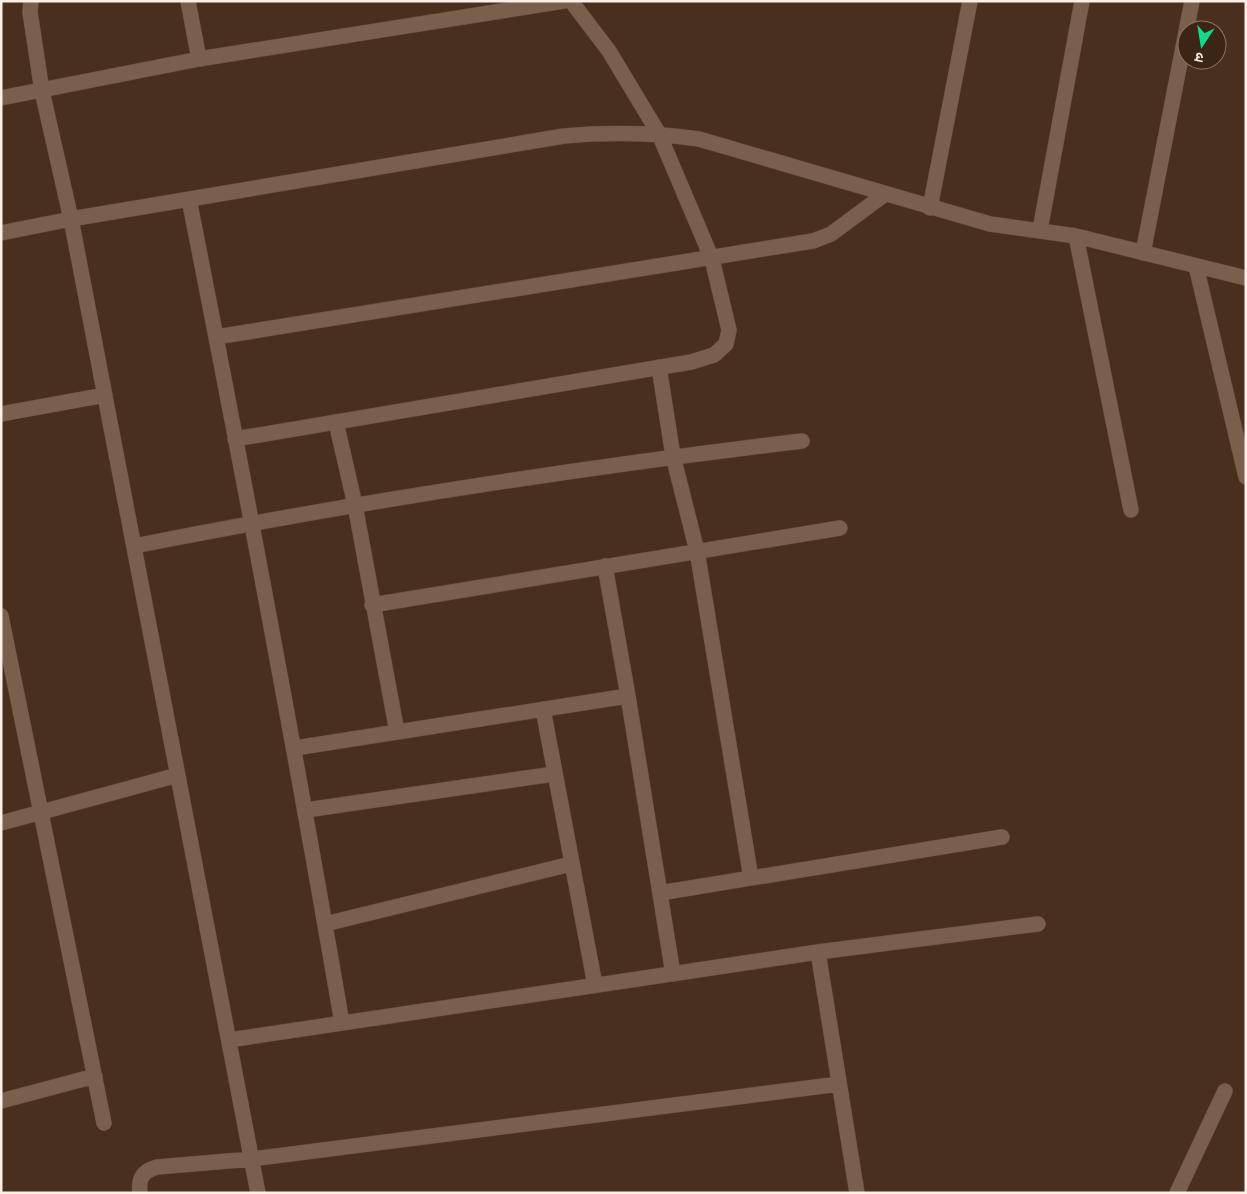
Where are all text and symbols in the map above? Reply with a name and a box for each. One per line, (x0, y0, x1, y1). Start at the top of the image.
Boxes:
north arrow (1177, 20, 1227, 70)
text: उ (1193, 49, 1205, 67)

